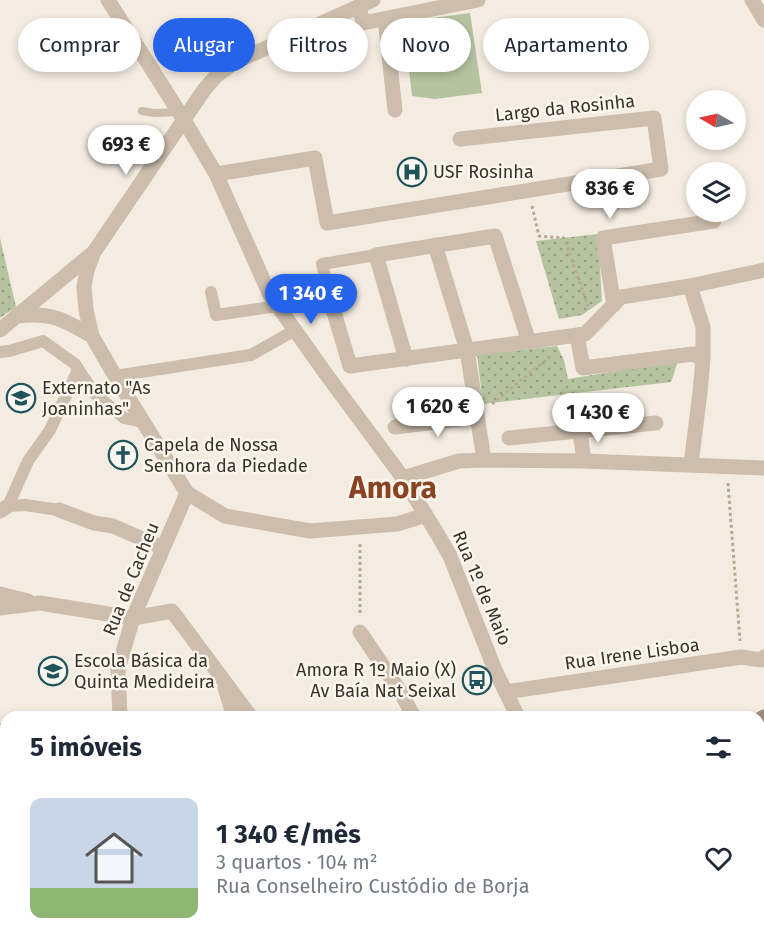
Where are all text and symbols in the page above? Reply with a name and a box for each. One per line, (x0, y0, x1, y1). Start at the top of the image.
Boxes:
chip: Comprar (18, 18, 141, 72)
chip: Alugar (153, 18, 255, 72)
chip: Filtros (267, 18, 368, 72)
chip: Novo (380, 18, 471, 72)
chip: Apartamento (483, 18, 649, 72)
street label: Largo da Rosinha (494, 90, 636, 126)
north arrow (686, 90, 746, 150)
map controls (686, 90, 746, 222)
pin: 693 € (84, 125, 168, 176)
text: 693 € (102, 132, 150, 156)
hospital icon: USF Rosinha (396, 156, 428, 188)
place label: USF Rosinha (433, 161, 534, 183)
button: layers (686, 162, 746, 222)
pin: 836 € (568, 169, 652, 220)
text: 836 € (585, 176, 635, 200)
pin: 1 340 € (256, 274, 366, 325)
text: 1 340 € (279, 281, 343, 305)
place label: Externato "As Joaninhas" (42, 377, 151, 420)
school or university icon: Externato "As Joaninhas" (5, 382, 37, 414)
pin: 1 620 € (383, 387, 493, 438)
pin: 1 430 € (543, 393, 653, 444)
text: 1 620 € (406, 394, 470, 418)
text: 1 430 € (566, 400, 630, 424)
place label: Capela de Nossa Senhora da Piedade (144, 434, 308, 477)
church icon: Capela de Nossa Senhora da Piedade (107, 439, 139, 471)
district label: Amora (348, 470, 437, 506)
street label: Rua de Cacheu (98, 519, 164, 639)
street label: Rua 1º de Maio (448, 527, 516, 649)
street label: Rua Irene Lisboa (563, 634, 701, 674)
place label: Escola Básica da Quinta Medideira (74, 650, 215, 693)
school or university icon: Escola Básica da Quinta Medideira (37, 655, 69, 687)
place label: Amora R 1º Maio (X) Av Baía Nat Seixal (296, 659, 456, 702)
bus stop icon: Amora R 1º Maio (X) Av Baía Nat Seixal (461, 664, 493, 696)
icon: filters (702, 731, 735, 764)
text: 5 imóveis (30, 732, 142, 763)
text: 1 340 €/mês (216, 819, 361, 850)
icon: home (78, 822, 150, 894)
icon: heart (702, 842, 735, 875)
text: 3 quartos · 104 m² (216, 850, 378, 874)
text: Rua Conselheiro Custódio de Borja (216, 874, 530, 898)

